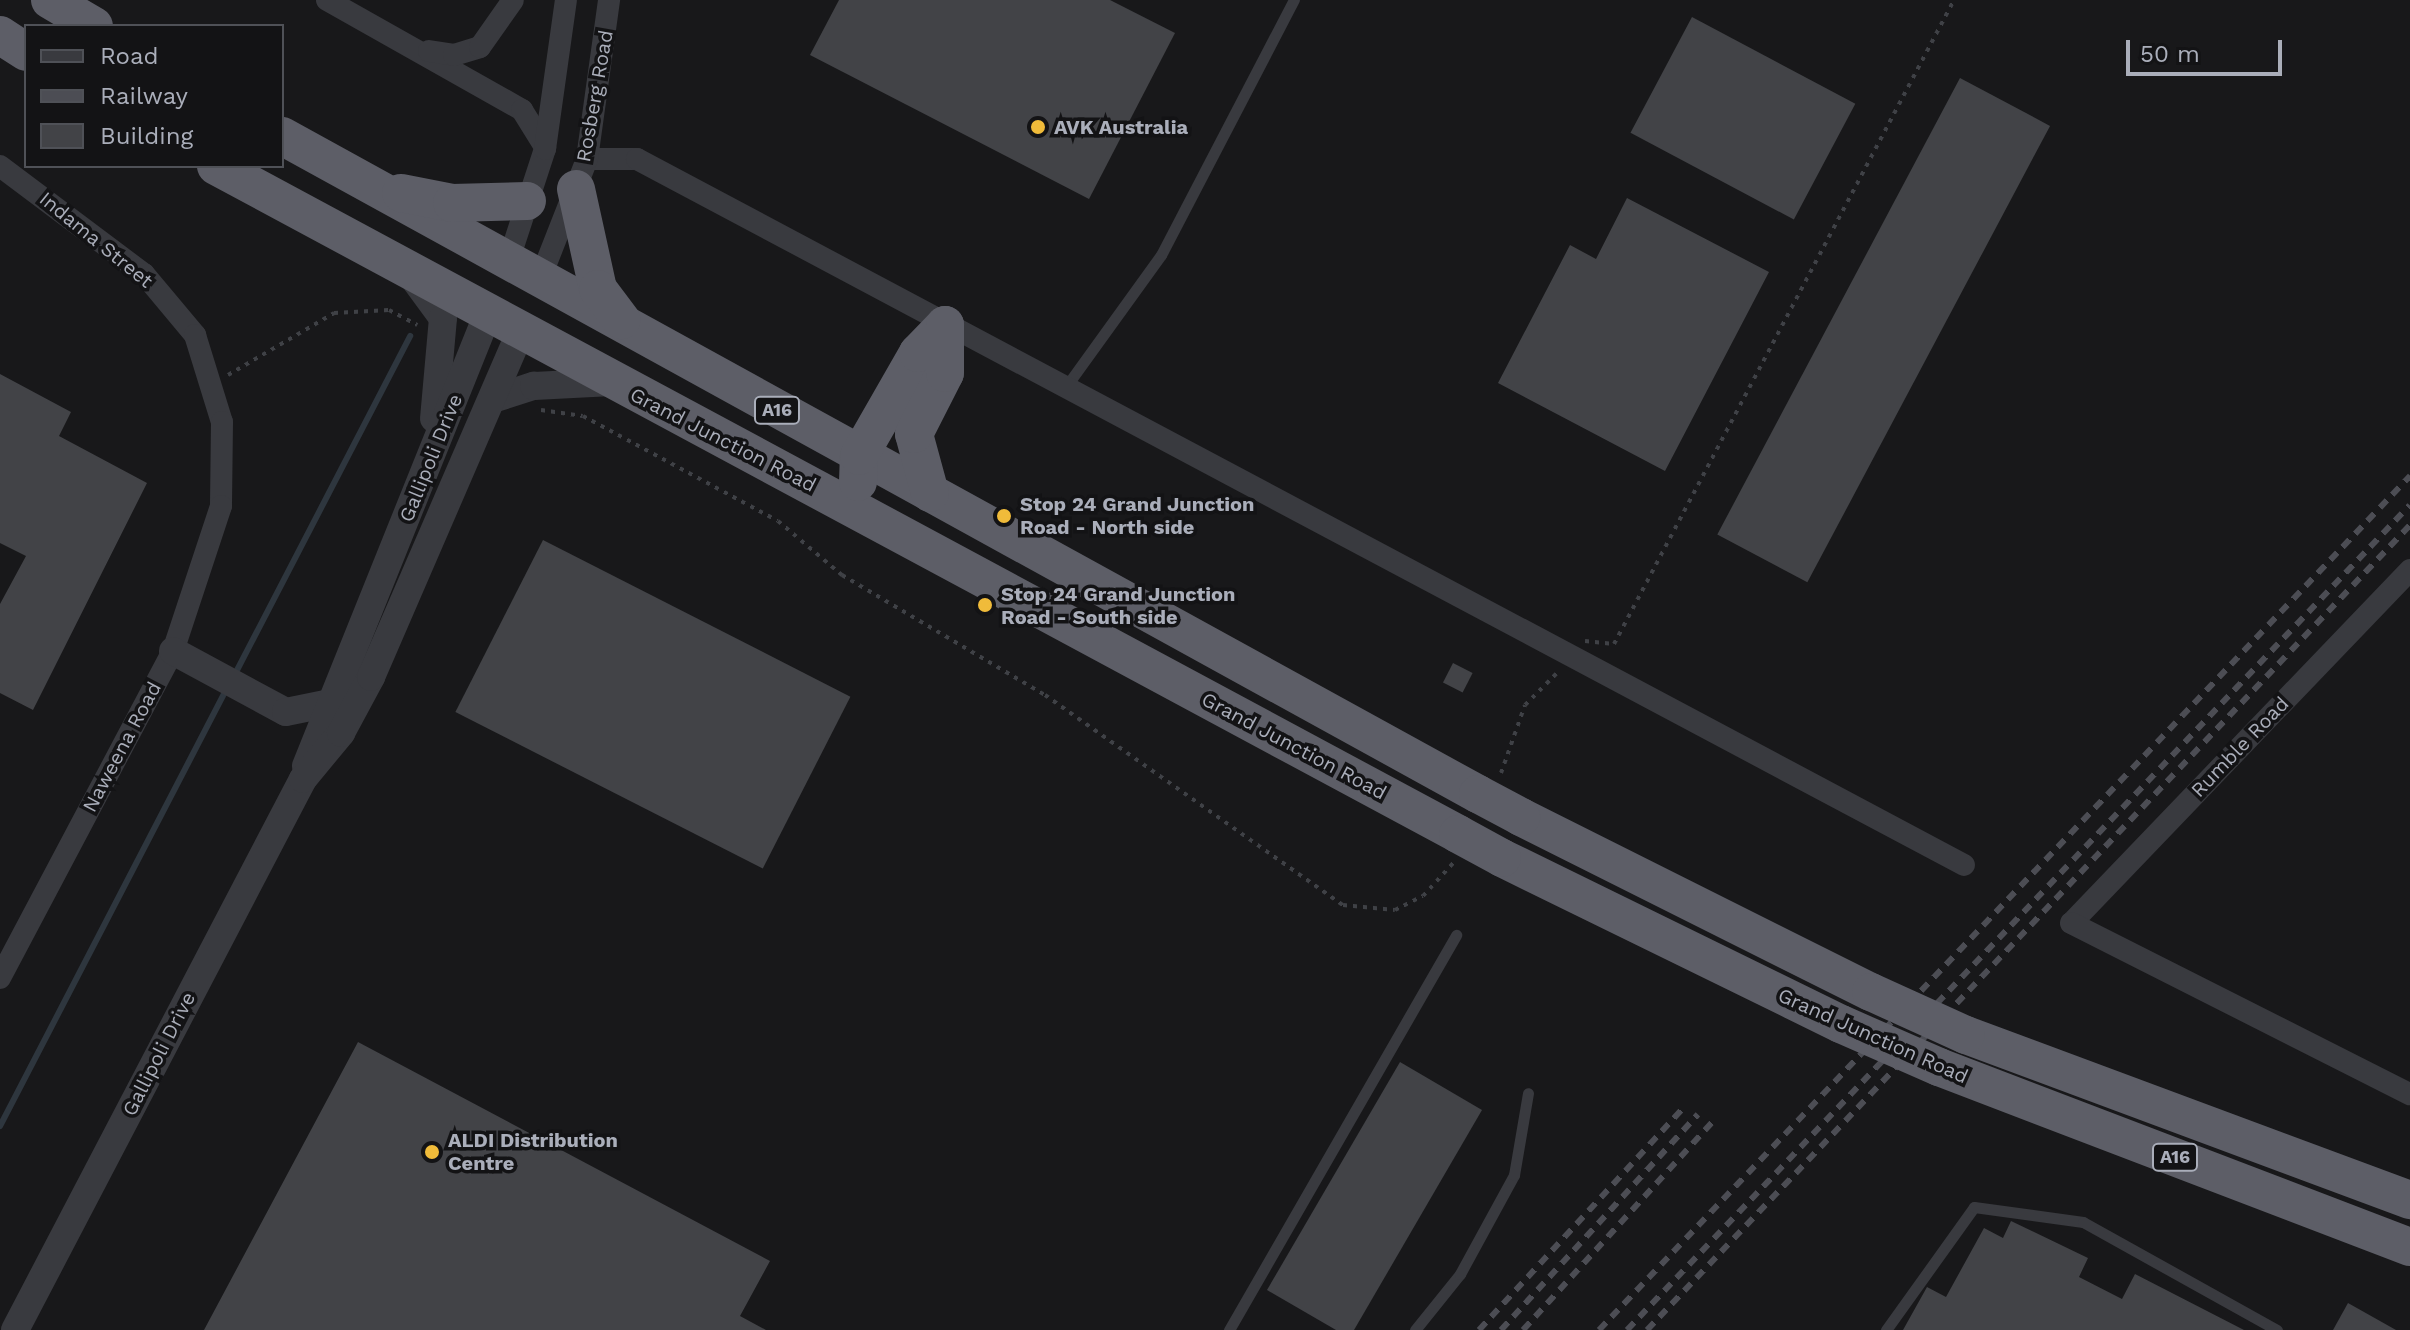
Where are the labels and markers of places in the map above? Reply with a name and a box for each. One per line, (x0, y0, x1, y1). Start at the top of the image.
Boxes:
place label: AVK Australia (1054, 115, 1189, 139)
marker: AVK Australia (1029, 118, 1047, 136)
place label: Stop 24 Grand Junction Road - North side (1020, 492, 1255, 539)
marker: Stop 24 Grand Junction Road - North side (995, 507, 1013, 525)
place label: Stop 24 Grand Junction Road - South side (1001, 582, 1236, 629)
marker: Stop 24 Grand Junction Road - South side (976, 596, 994, 614)
place label: ALDI Distribution Centre (448, 1128, 618, 1175)
marker: ALDI Distribution Centre (423, 1143, 441, 1161)

